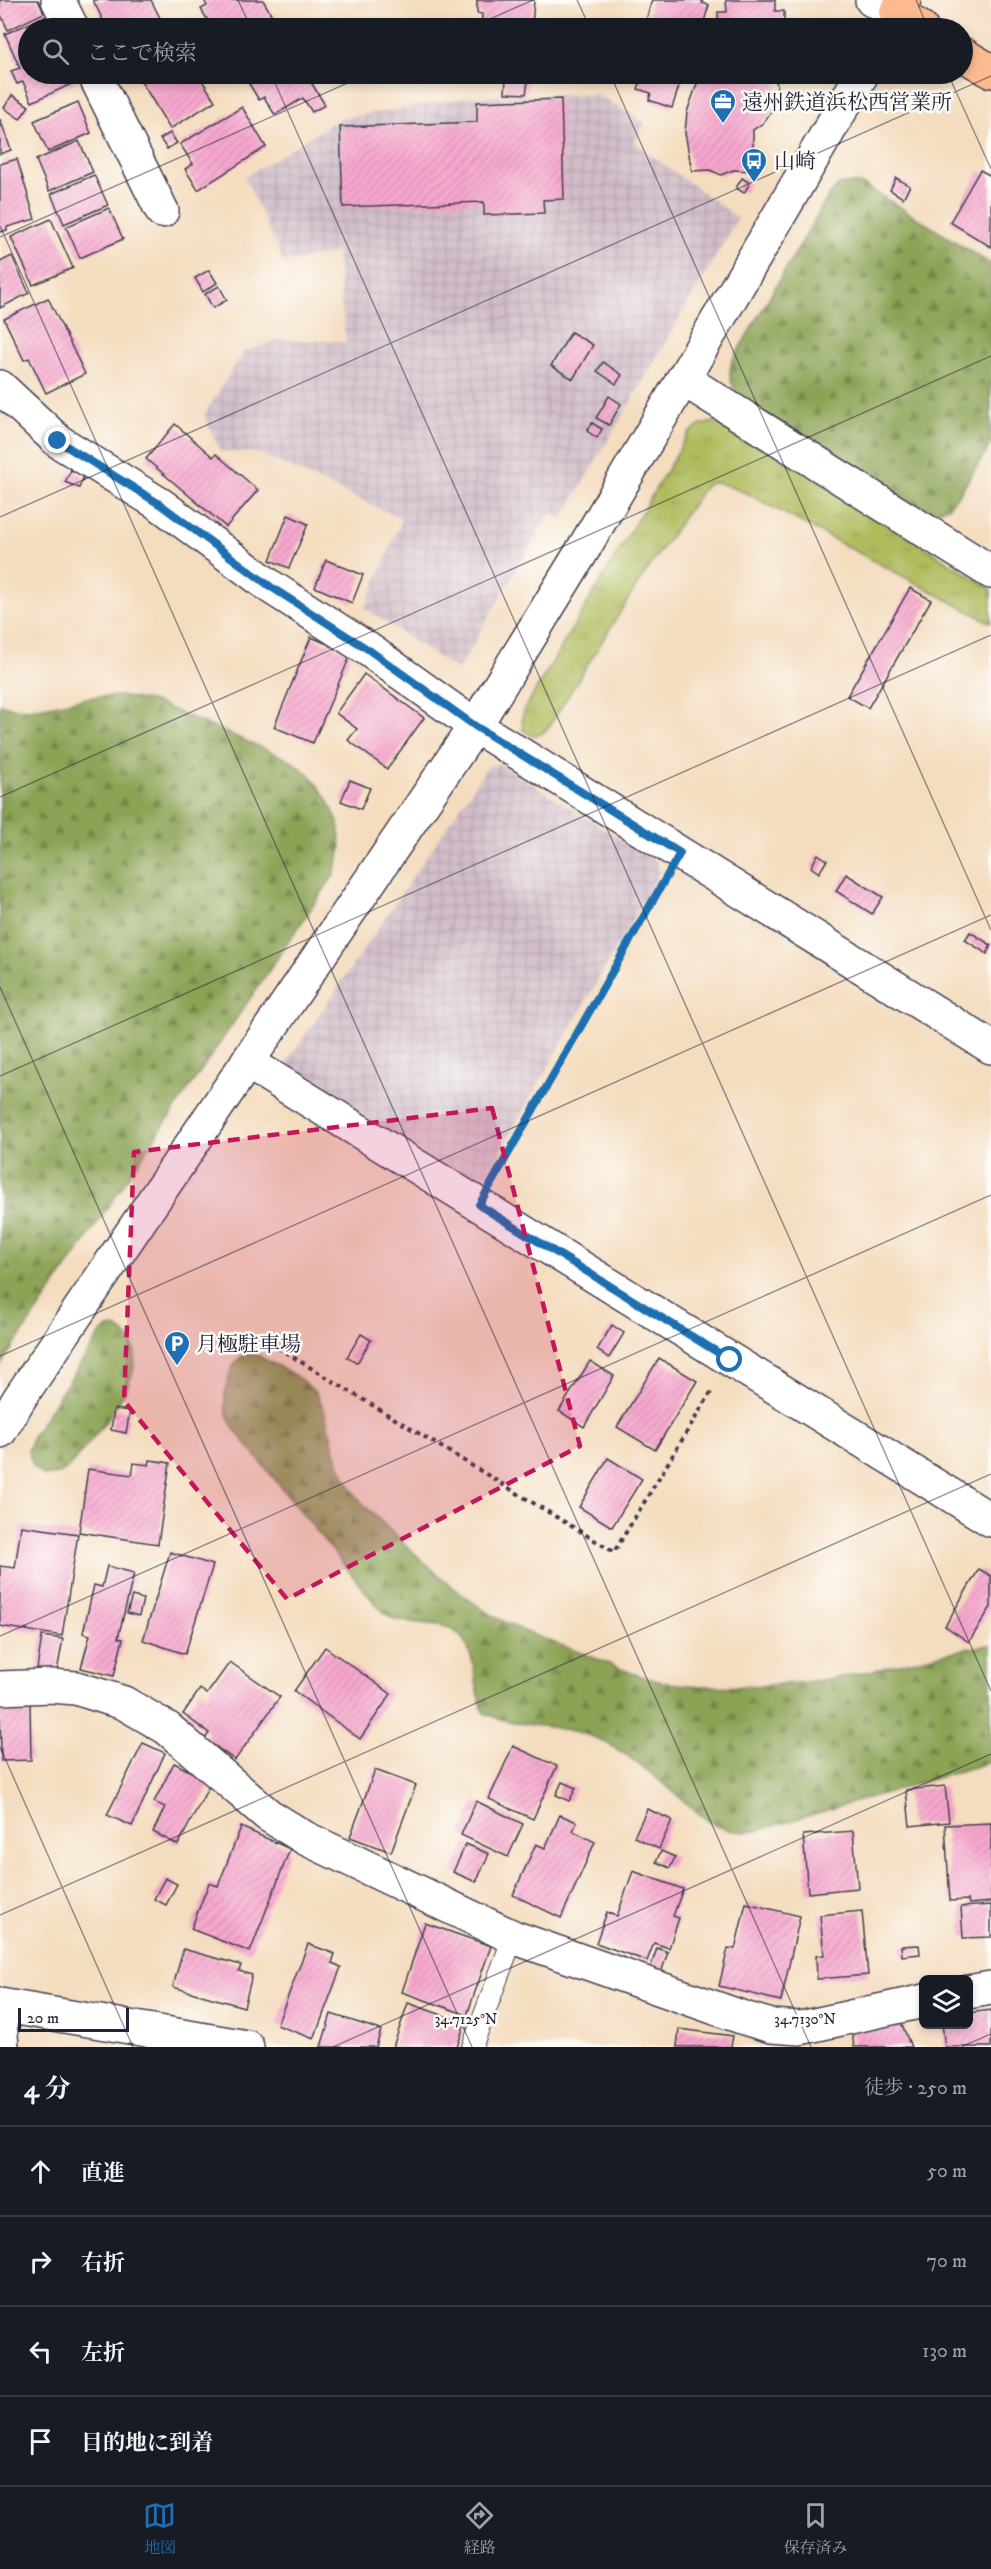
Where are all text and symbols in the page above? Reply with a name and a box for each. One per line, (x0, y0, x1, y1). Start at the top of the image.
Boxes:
search box (18, 18, 973, 84)
icon: search (39, 35, 72, 68)
text: ここで検索 (87, 40, 197, 67)
office icon: 遠州鉄道浜松西営業所 (708, 87, 738, 125)
place label: 遠州鉄道浜松西営業所 (742, 90, 952, 116)
bus stop icon: 山崎 (739, 146, 769, 184)
place label: 山崎 (774, 149, 816, 175)
route end (44, 427, 70, 453)
parking icon: 月極駐車場 (162, 1329, 192, 1367)
place label: 月極駐車場 (196, 1332, 301, 1358)
route start (716, 1346, 742, 1372)
map controls (919, 1975, 973, 2029)
button: layers (919, 1975, 973, 2029)
scale bar (18, 2005, 129, 2032)
text: 20 m (27, 2008, 59, 2028)
text: 34.7125°N (435, 2010, 497, 2029)
text: 34.7130°N (774, 2010, 836, 2029)
text: 4 分 (24, 2073, 71, 2106)
text: 徒歩 · 250 m (864, 2076, 967, 2101)
icon: ahead (24, 2155, 57, 2188)
text: 50 m (927, 2159, 967, 2184)
text: 直進 (81, 2160, 125, 2187)
icon: right (24, 2245, 57, 2278)
text: 70 m (926, 2249, 967, 2274)
text: 右折 (81, 2250, 125, 2277)
icon: left (24, 2335, 57, 2368)
text: 130 m (922, 2339, 967, 2364)
text: 左折 (81, 2340, 125, 2367)
icon: arrive (24, 2425, 57, 2458)
text: 目的地に到着 (81, 2430, 213, 2457)
tab: 地図 (143, 2499, 176, 2558)
tab: 経路 (463, 2499, 496, 2558)
tab: 保存済み (783, 2499, 847, 2558)

